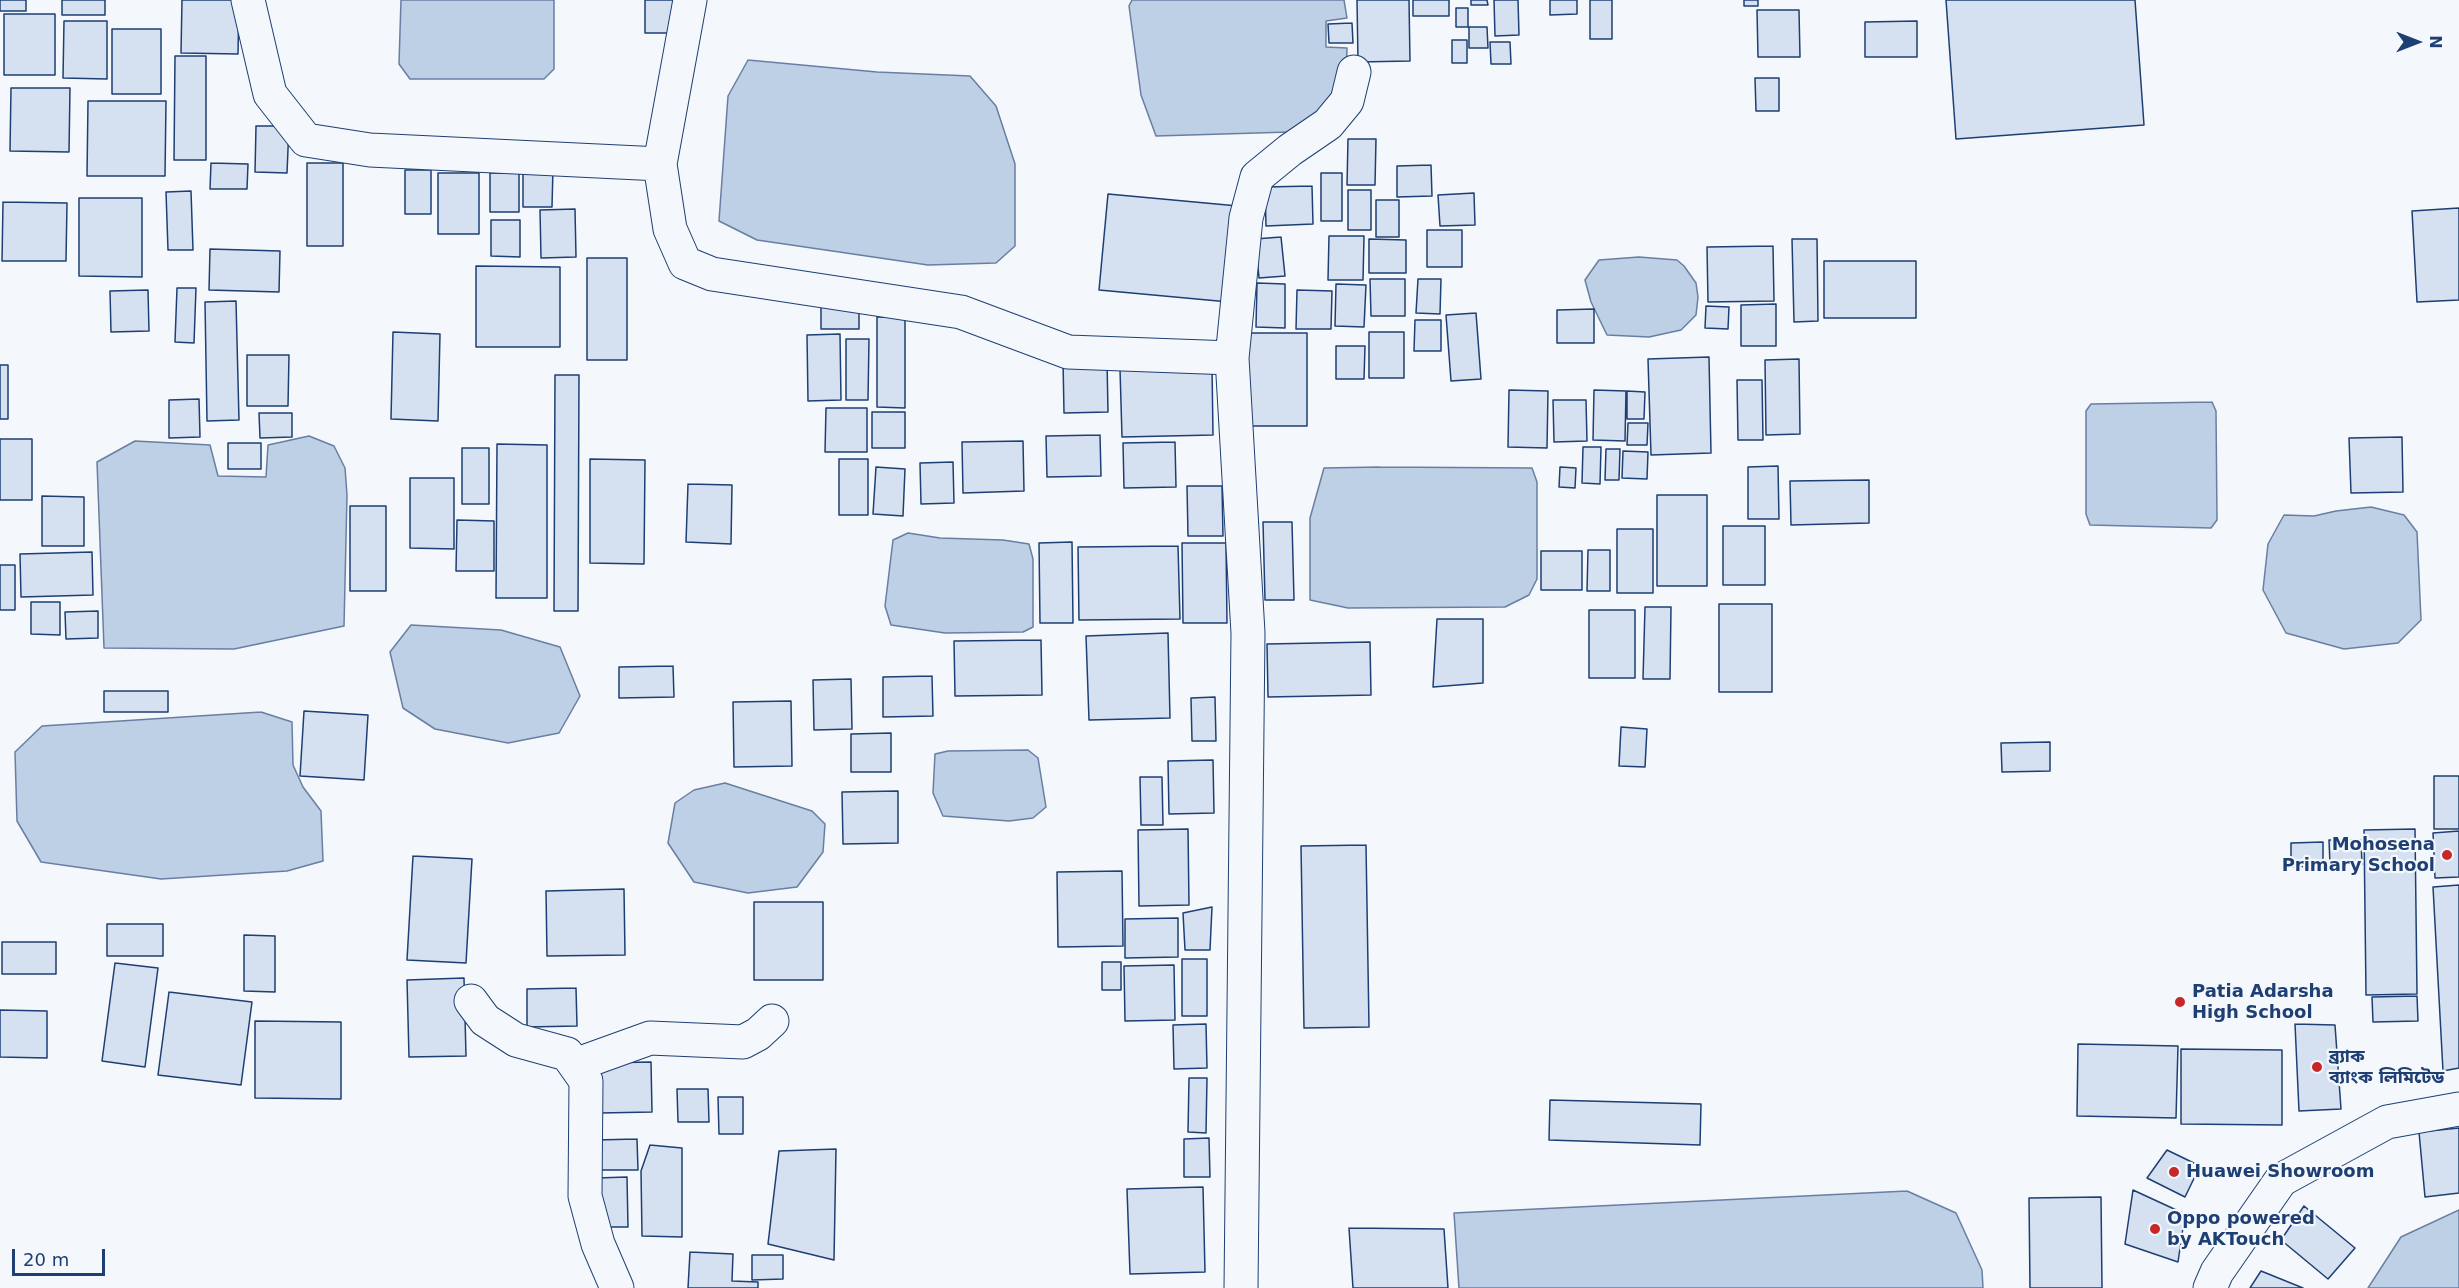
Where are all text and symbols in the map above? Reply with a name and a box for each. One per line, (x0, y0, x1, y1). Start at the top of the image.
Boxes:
north arrow (2387, 12, 2447, 72)
text: N (2426, 35, 2445, 49)
place label: Mohosena Primary School (2282, 834, 2435, 876)
marker: Mohosena Primary School (2440, 848, 2454, 862)
place label: Patia Adarsha High School (2192, 981, 2334, 1024)
marker: Patia Adarsha High School (2173, 995, 2187, 1009)
place label: ব্র্যাক ব্যাংক লিমিটেড (2329, 1046, 2444, 1088)
marker: ব্র্যাক ব্যাংক লিমিটেড (2310, 1060, 2324, 1074)
place label: Huawei Showroom (2186, 1161, 2374, 1183)
marker: Huawei Showroom (2167, 1165, 2181, 1179)
place label: Oppo powered by AKTouch (2167, 1208, 2315, 1250)
marker: Oppo powered by AKTouch (2148, 1222, 2162, 1236)
scale bar (15, 1237, 108, 1275)
text: 20 m (23, 1249, 69, 1270)

